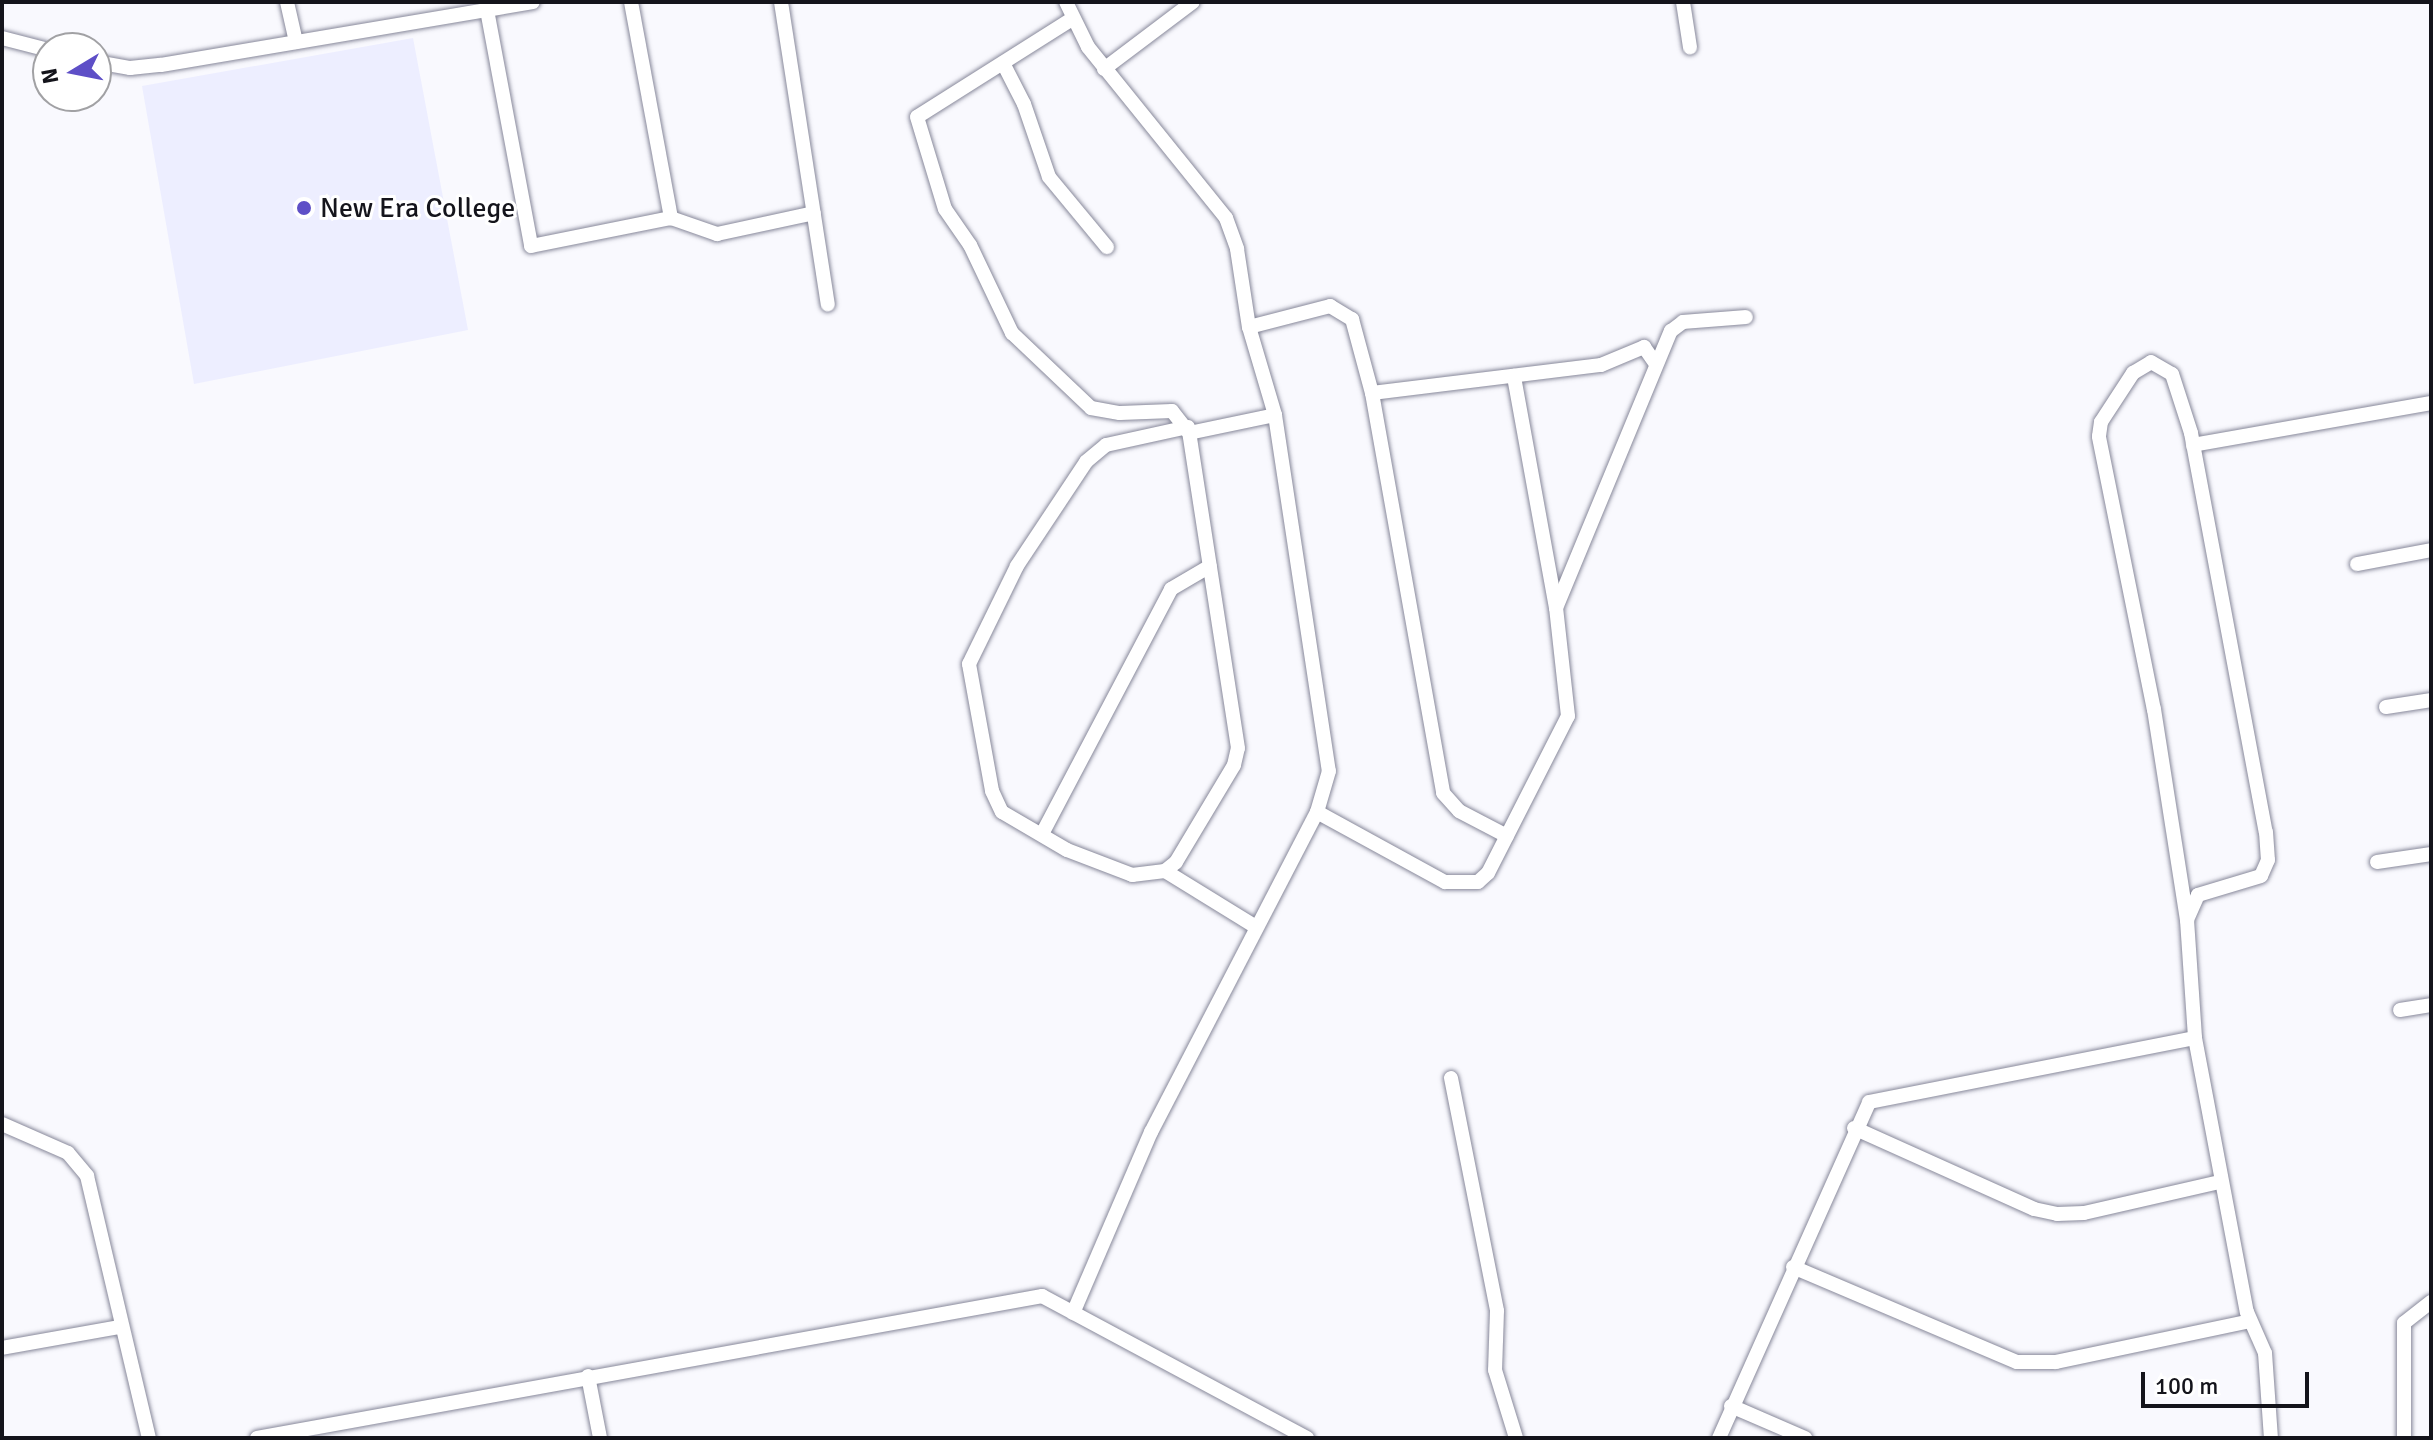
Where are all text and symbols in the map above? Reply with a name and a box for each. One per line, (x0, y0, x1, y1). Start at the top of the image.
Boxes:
north arrow (32, 32, 112, 112)
text: N (35, 66, 64, 86)
place label: New Era College (320, 191, 515, 225)
marker: New Era College (295, 199, 313, 217)
scale bar (2145, 1356, 2313, 1406)
text: 100 m (2155, 1371, 2218, 1401)

